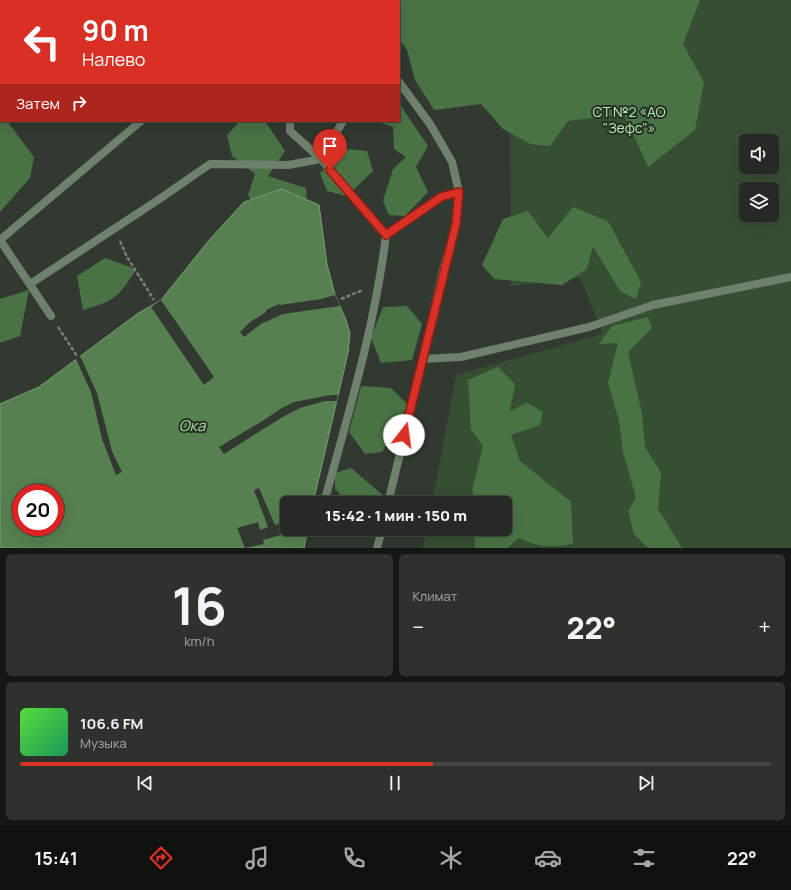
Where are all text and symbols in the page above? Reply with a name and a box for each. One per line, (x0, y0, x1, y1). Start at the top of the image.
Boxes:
text: 90 m (82, 11, 149, 49)
icon: left (16, 16, 68, 68)
text: Налево (82, 47, 146, 71)
icon: right (68, 92, 90, 114)
text: Затем (16, 93, 60, 114)
park label: СТ №2 «АО "Зефс"» (592, 102, 666, 137)
pin (313, 129, 347, 170)
map controls (739, 134, 779, 222)
button: sound (739, 134, 779, 174)
icon: arrive (319, 135, 341, 157)
button: layers (739, 182, 779, 222)
position arrow (383, 414, 425, 456)
water label: Ока (179, 415, 206, 436)
speed limit sign: 20 (12, 484, 64, 536)
text: 15:42 · 1 мин · 150 m (325, 505, 467, 526)
text: 16 (172, 570, 227, 641)
text: Климат (413, 587, 457, 605)
text: 22° (566, 607, 616, 648)
text: − (413, 612, 424, 642)
text: + (758, 612, 771, 642)
text: km/h (184, 632, 214, 650)
text: 106.6 FM (80, 713, 143, 734)
text: Музыка (80, 734, 127, 752)
icon: previous (134, 772, 156, 794)
icon: pause (384, 772, 406, 794)
icon: next (635, 772, 657, 794)
icon: directions (147, 844, 175, 872)
icon: music (243, 844, 271, 872)
icon: phone (340, 844, 368, 872)
icon: climate (437, 844, 465, 872)
icon: car (534, 844, 562, 872)
icon: filters (630, 844, 658, 872)
text: 15:41 (34, 846, 78, 870)
text: 22° (727, 846, 757, 870)

